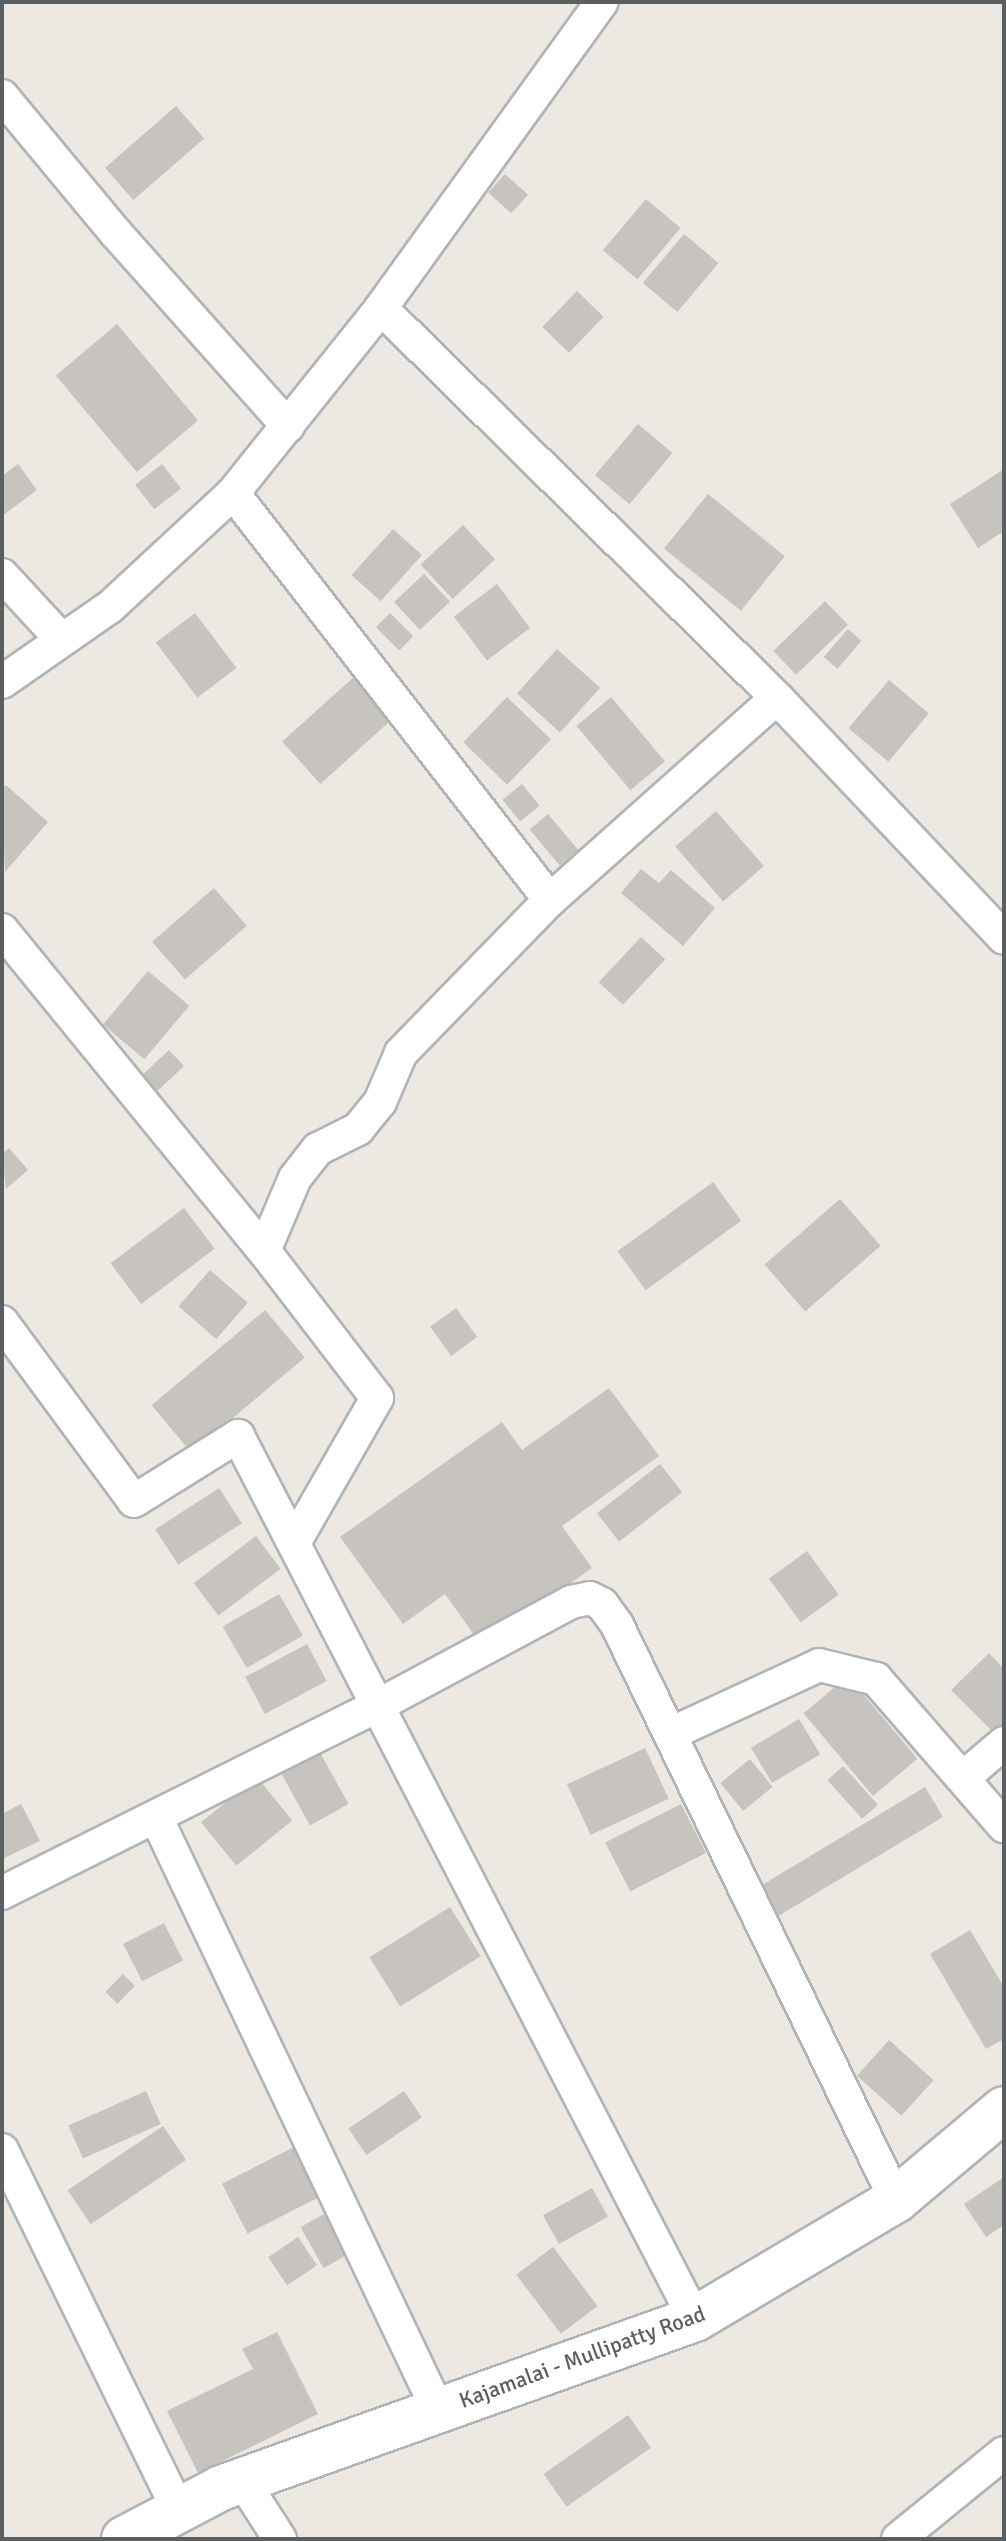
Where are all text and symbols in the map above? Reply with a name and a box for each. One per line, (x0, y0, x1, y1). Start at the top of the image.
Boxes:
street label: Kajamalai - Mullipatty Road (455, 2300, 709, 2414)

